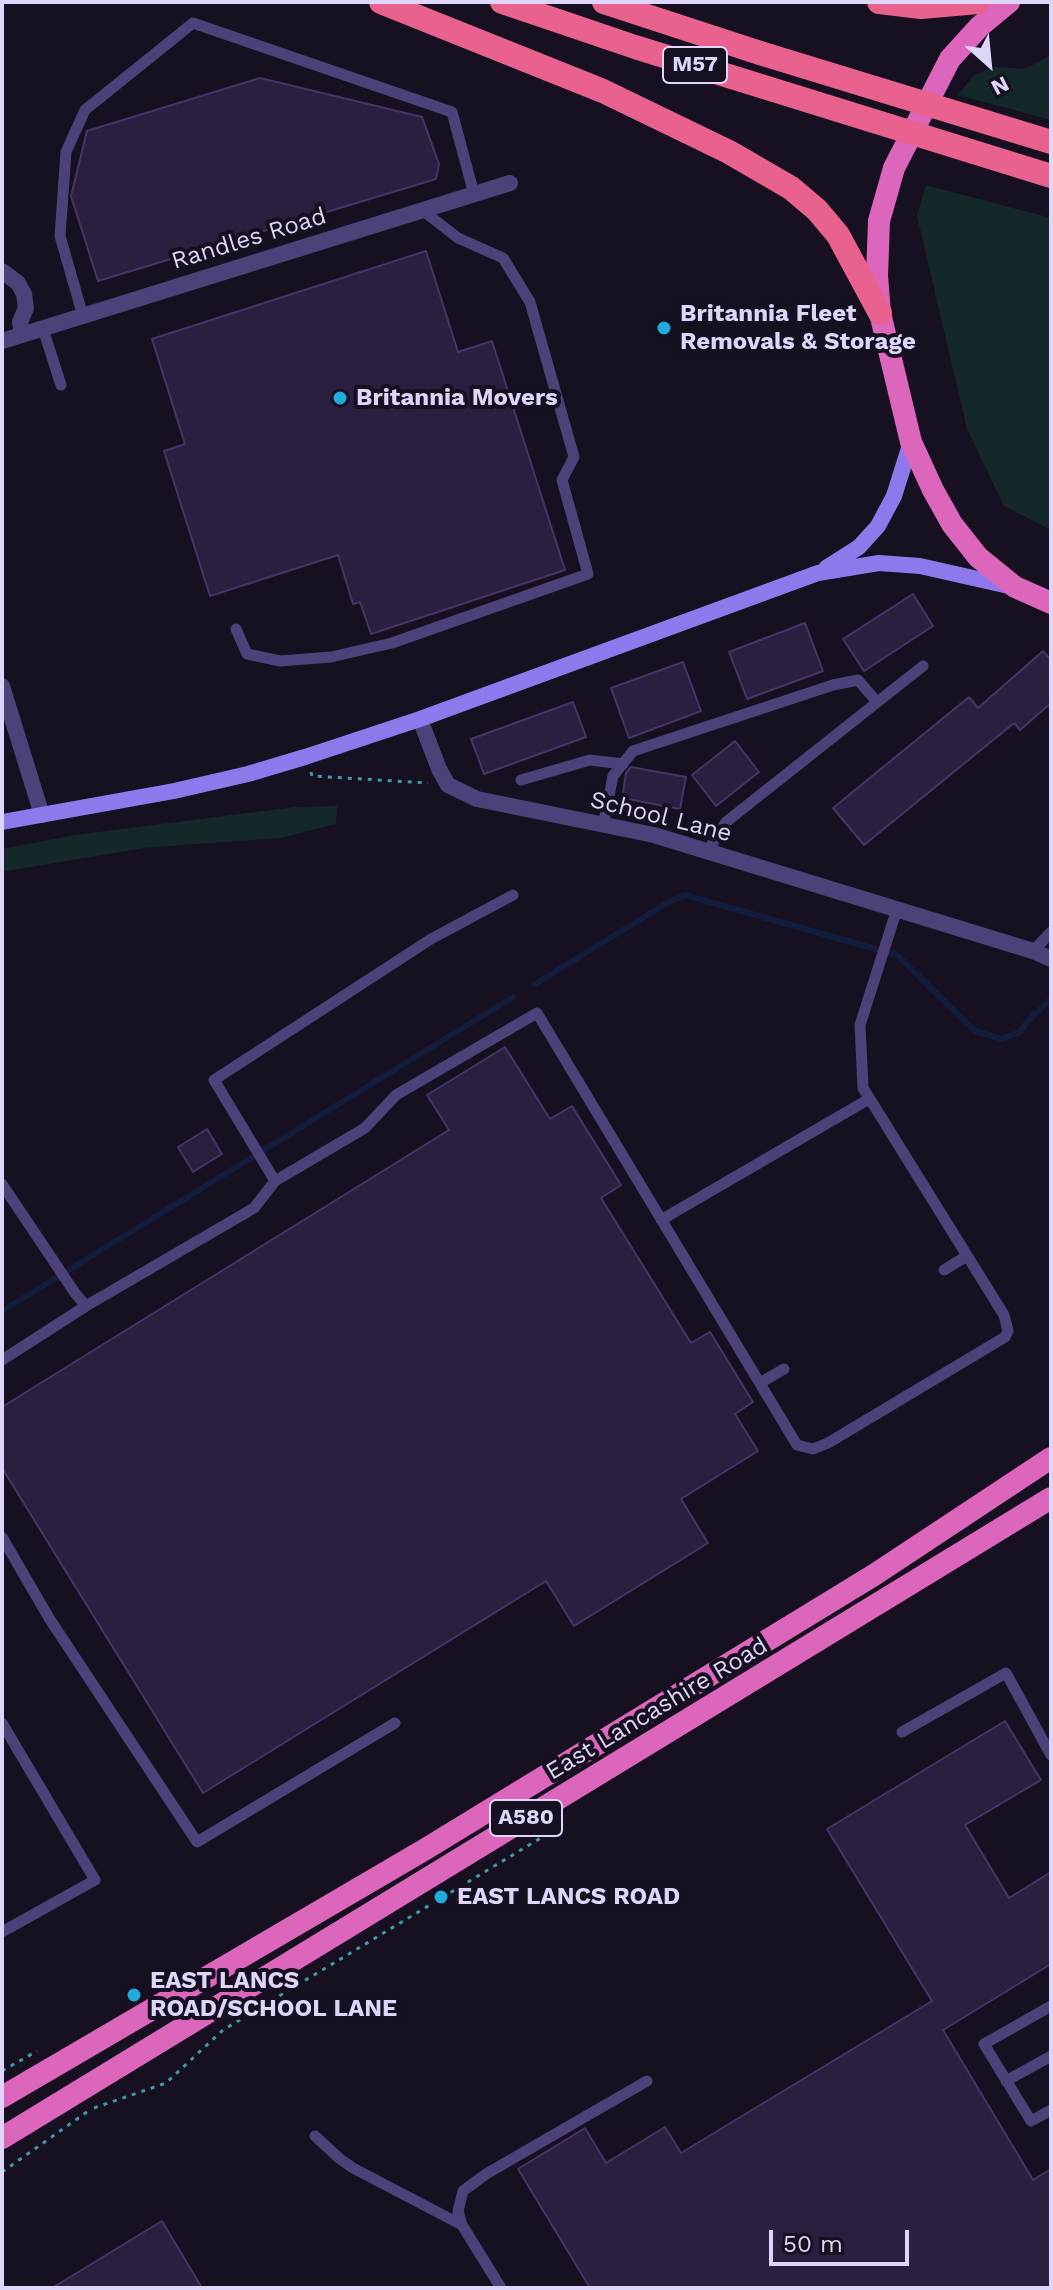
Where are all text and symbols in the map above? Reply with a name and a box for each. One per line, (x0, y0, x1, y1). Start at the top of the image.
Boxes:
north arrow (949, 24, 1029, 104)
road number: M57 (663, 47, 727, 83)
text: N (987, 71, 1013, 101)
street label: Randles Road (168, 202, 330, 276)
place label: Britannia Fleet Removals & Storage (680, 300, 916, 356)
marker: Britannia Fleet Removals & Storage (655, 319, 673, 337)
place label: Britannia Movers (356, 384, 558, 412)
marker: Britannia Movers (331, 389, 349, 407)
street label: School Lane (587, 786, 735, 848)
street label: East Lancashire Road (541, 1631, 773, 1787)
road number: A580 (490, 1800, 562, 1836)
place label: EAST LANCS ROAD (457, 1883, 680, 1911)
marker: EAST LANCS ROAD (432, 1888, 450, 1906)
place label: EAST LANCS ROAD/SCHOOL LANE (150, 1967, 397, 2023)
marker: EAST LANCS ROAD/SCHOOL LANE (125, 1986, 143, 2004)
scale bar (773, 2214, 913, 2264)
text: 50 m (783, 2230, 843, 2258)

